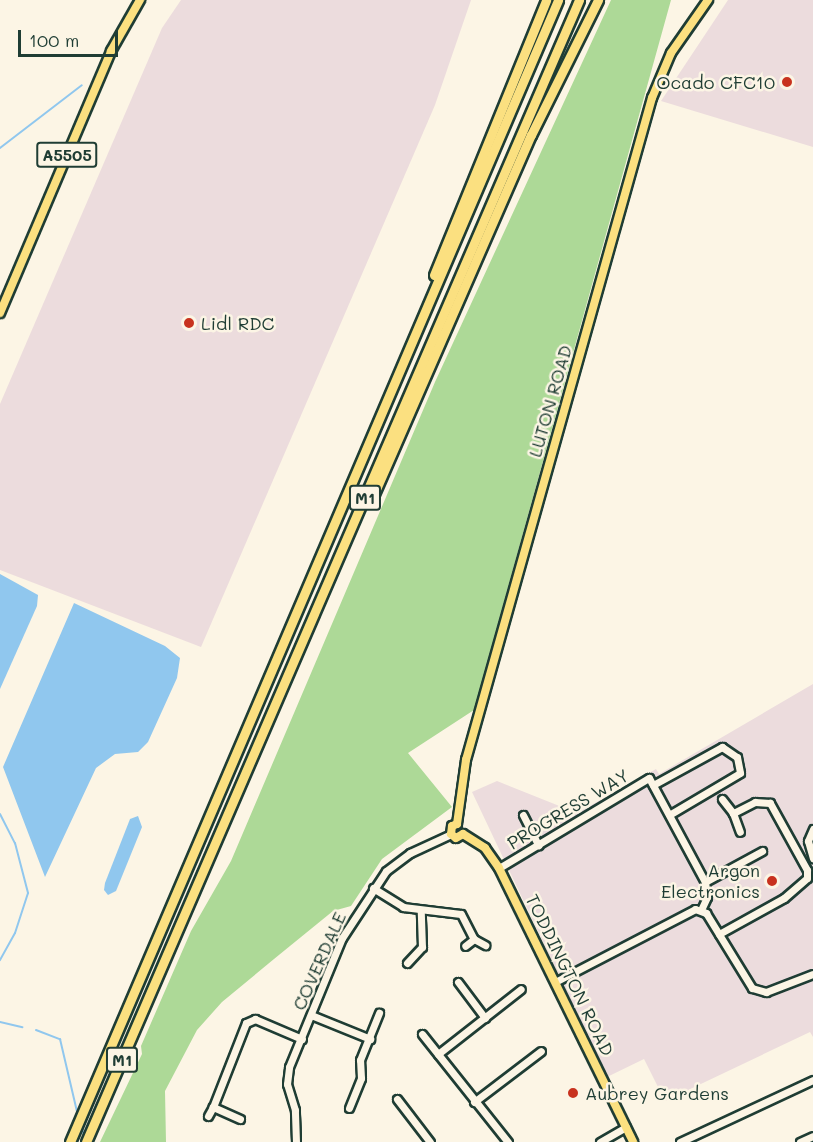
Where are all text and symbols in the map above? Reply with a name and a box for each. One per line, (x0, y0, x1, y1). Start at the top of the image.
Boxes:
scale bar (21, 18, 122, 56)
text: 100 m (29, 28, 79, 52)
place label: Ocado CFC10 (656, 71, 775, 93)
marker: Ocado CFC10 (780, 75, 794, 89)
road number: A5505 (36, 142, 98, 168)
place label: Lidl RDC (201, 312, 274, 334)
marker: Lidl RDC (182, 316, 196, 330)
street label: LUTON ROAD (524, 343, 576, 459)
road number: M1 (348, 485, 382, 511)
street label: PROGRESS WAY (503, 764, 633, 854)
place label: Argon Electronics (661, 860, 760, 902)
marker: Argon Electronics (765, 874, 779, 888)
street label: TODDINGTON ROAD (521, 891, 619, 1059)
street label: COVERDALE (288, 909, 350, 1013)
road number: M1 (106, 1047, 138, 1073)
place label: Aubrey Gardens (585, 1082, 729, 1104)
marker: Aubrey Gardens (566, 1086, 580, 1100)

